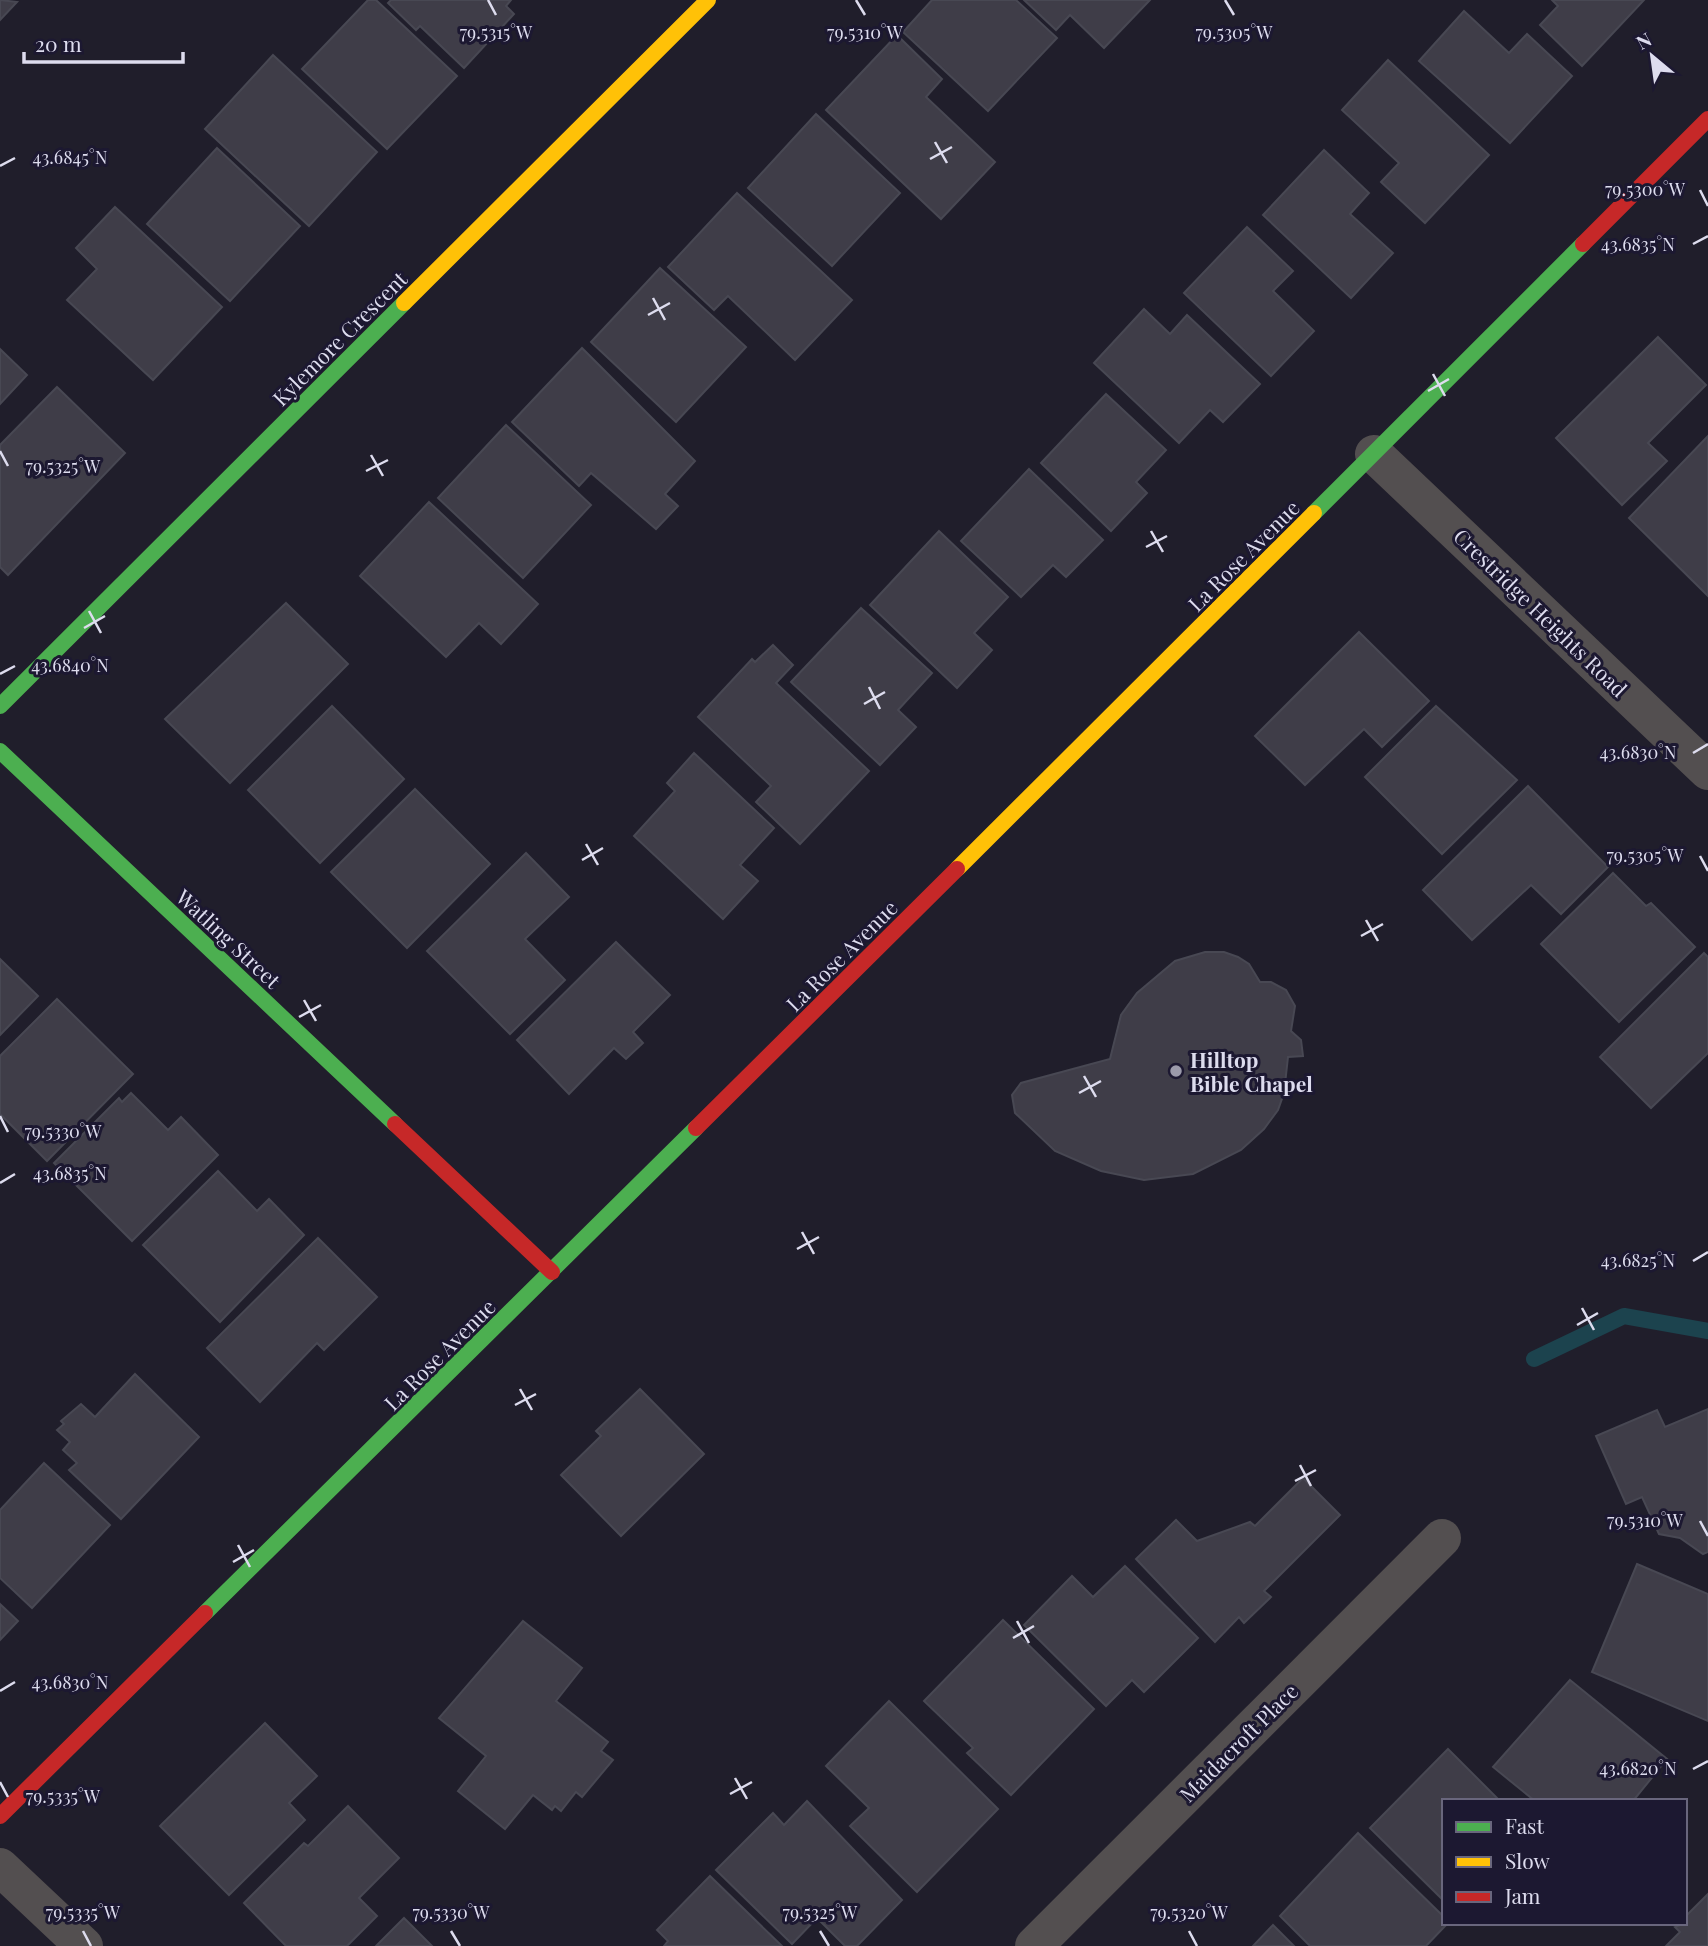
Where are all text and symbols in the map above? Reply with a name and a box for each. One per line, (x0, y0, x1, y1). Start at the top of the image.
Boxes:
text: 79.5315°W (460, 20, 533, 44)
text: 79.5310°W (827, 20, 904, 44)
text: 79.5305°W (1196, 20, 1273, 44)
scale bar (24, 21, 184, 65)
north arrow (1617, 21, 1687, 91)
text: N (1631, 25, 1656, 55)
text: 20 m (35, 29, 82, 57)
text: 43.6845°N (33, 145, 108, 169)
text: 79.5300°W (1605, 177, 1686, 201)
text: 43.6835°N (1601, 232, 1675, 256)
street label: Kylemore Crescent (266, 264, 413, 411)
text: 79.5325°W (26, 454, 101, 478)
street label: La Rose Avenue (1181, 493, 1305, 617)
street label: Crestridge Heights Road (1448, 522, 1634, 702)
text: 43.6840°N (31, 653, 109, 677)
text: 43.6830°N (1600, 740, 1677, 764)
text: 79.5305°W (1607, 843, 1684, 867)
street label: Watling Street (170, 882, 288, 994)
street label: La Rose Avenue (779, 893, 903, 1017)
place label: Hilltop Bible Chapel (1190, 1045, 1313, 1097)
marker: Hilltop Bible Chapel (1168, 1063, 1184, 1079)
text: 79.5330°W (24, 1119, 102, 1143)
text: 43.6835°N (33, 1161, 107, 1185)
text: 43.6825°N (1601, 1248, 1676, 1272)
street label: La Rose Avenue (377, 1292, 501, 1416)
text: 79.5310°W (1607, 1508, 1684, 1532)
text: 43.6830°N (32, 1670, 109, 1694)
street label: Maidacroft Place (1173, 1677, 1303, 1807)
text: 43.6820°N (1599, 1756, 1677, 1780)
text: 79.5335°W (26, 1784, 101, 1808)
legend (1442, 1799, 1687, 1925)
text: Fast (1505, 1811, 1544, 1839)
text: Slow (1505, 1846, 1550, 1874)
text: Jam (1504, 1881, 1541, 1909)
text: 79.5335°W (46, 1900, 121, 1924)
text: 79.5330°W (412, 1900, 490, 1924)
text: 79.5325°W (783, 1900, 858, 1924)
text: 79.5320°W (1150, 1900, 1229, 1924)

